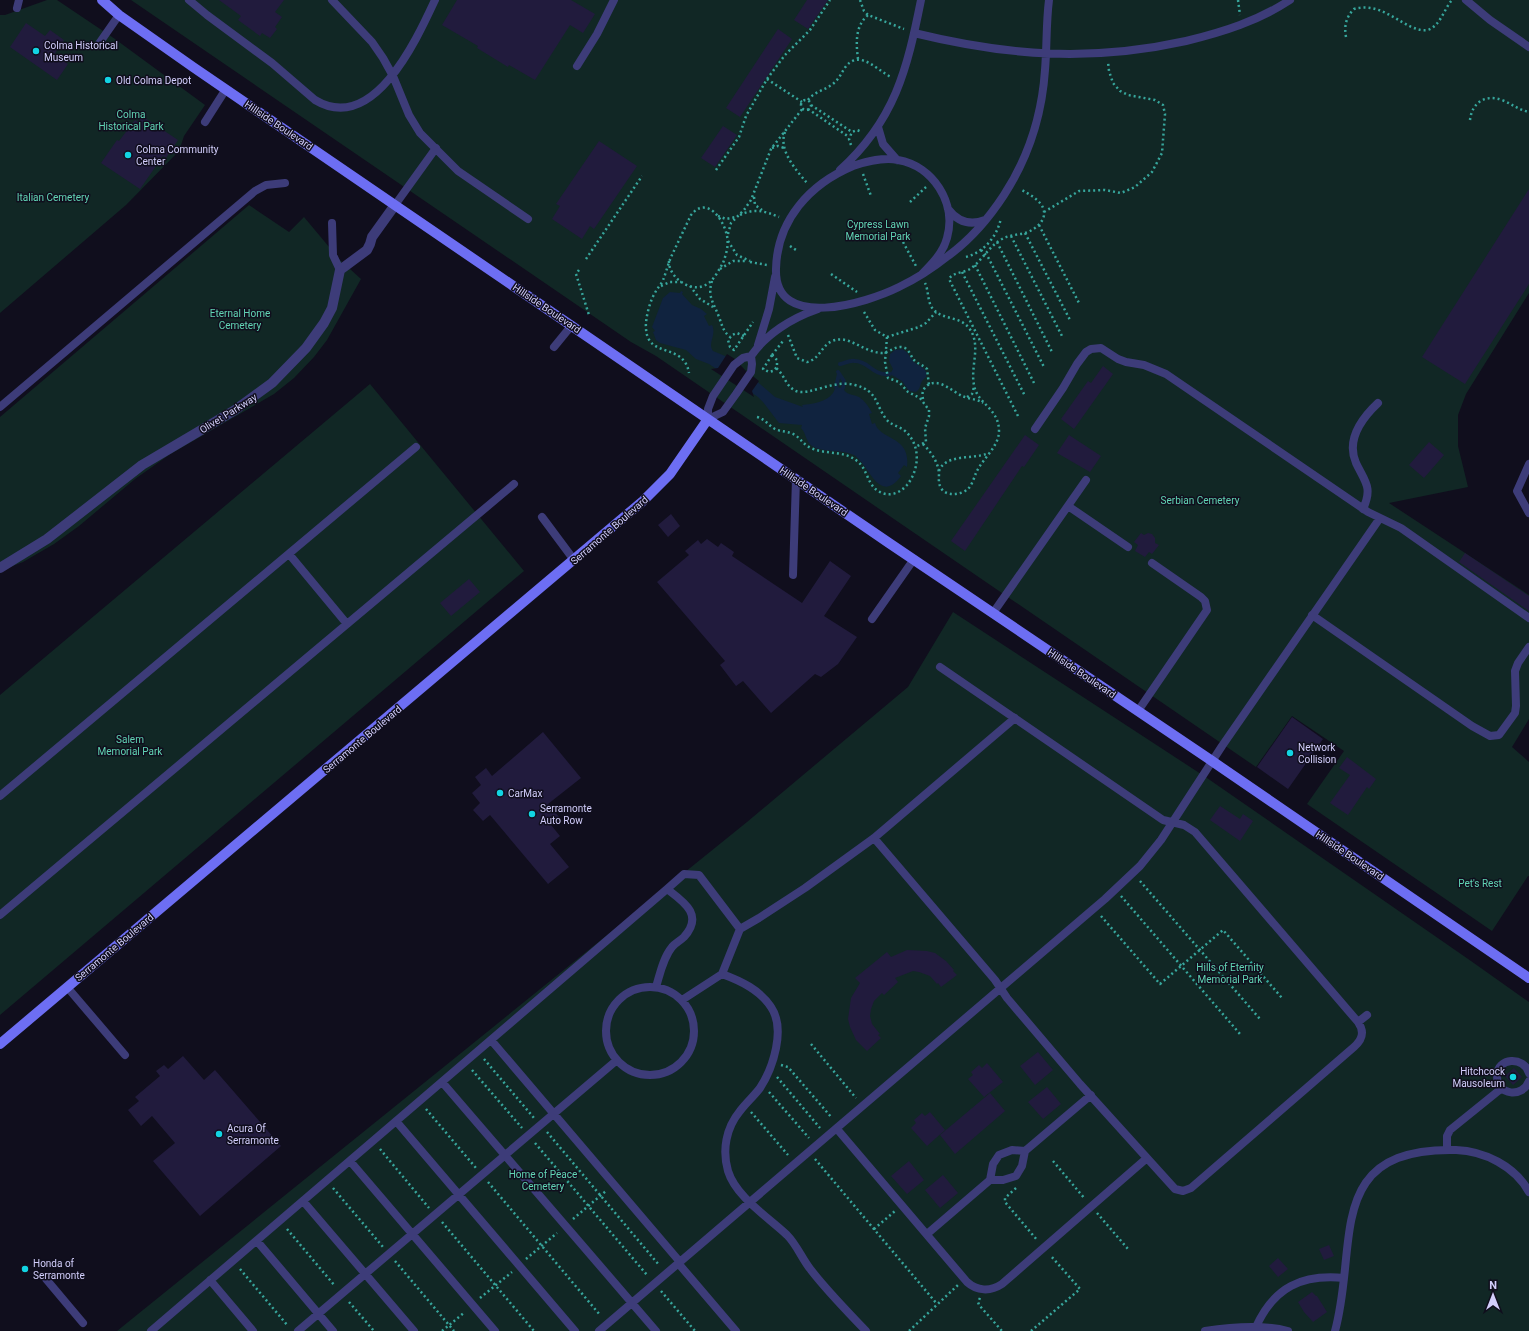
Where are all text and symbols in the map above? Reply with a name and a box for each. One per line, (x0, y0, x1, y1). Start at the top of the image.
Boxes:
place label: Colma Historical Museum (44, 40, 118, 63)
marker: Colma Historical Museum (31, 46, 41, 56)
marker: Old Colma Depot (103, 75, 113, 85)
place label: Old Colma Depot (116, 75, 191, 86)
street label: Hillside Boulevard (243, 99, 315, 152)
park label: Colma Historical Park (98, 109, 165, 132)
place label: Colma Community Center (136, 144, 219, 167)
marker: Colma Community Center (123, 150, 133, 160)
park label: Italian Cemetery (17, 192, 89, 203)
park label: Cypress Lawn Memorial Park (846, 219, 911, 242)
street label: Hillside Boulevard (511, 282, 583, 335)
park label: Eternal Home Cemetery (210, 308, 270, 331)
street label: Olivet Parkway (198, 391, 259, 435)
street label: Hillside Boulevard (778, 465, 850, 518)
street label: Serramonte Boulevard (569, 494, 650, 567)
park label: Serbian Cemetery (1161, 495, 1240, 506)
street label: Hillside Boulevard (1046, 647, 1118, 700)
street label: Serramonte Boulevard (321, 703, 404, 775)
park label: Salem Memorial Park (98, 734, 163, 757)
place label: Network Collision (1298, 742, 1336, 765)
marker: Network Collision (1285, 748, 1295, 758)
marker: CarMax (495, 788, 505, 798)
place label: CarMax (508, 788, 543, 799)
place label: Serramonte Auto Row (540, 803, 592, 826)
marker: Serramonte Auto Row (527, 809, 537, 819)
street label: Hillside Boulevard (1314, 829, 1386, 882)
park label: Pet's Rest (1458, 878, 1502, 889)
street label: Serramonte Boulevard (73, 911, 156, 983)
park label: Hills of Eternity Memorial Park (1196, 962, 1264, 985)
place label: Hitchcock Mausoleum (1452, 1066, 1506, 1089)
marker: Hitchcock Mausoleum (1508, 1072, 1518, 1082)
place label: Acura Of Serramonte (227, 1123, 279, 1146)
marker: Acura Of Serramonte (214, 1129, 224, 1139)
park label: Home of Peace Cemetery (509, 1169, 577, 1192)
place label: Honda of Serramonte (33, 1258, 85, 1281)
marker: Honda of Serramonte (20, 1264, 30, 1274)
north arrow (1473, 1275, 1513, 1315)
text: N (1489, 1279, 1497, 1292)

